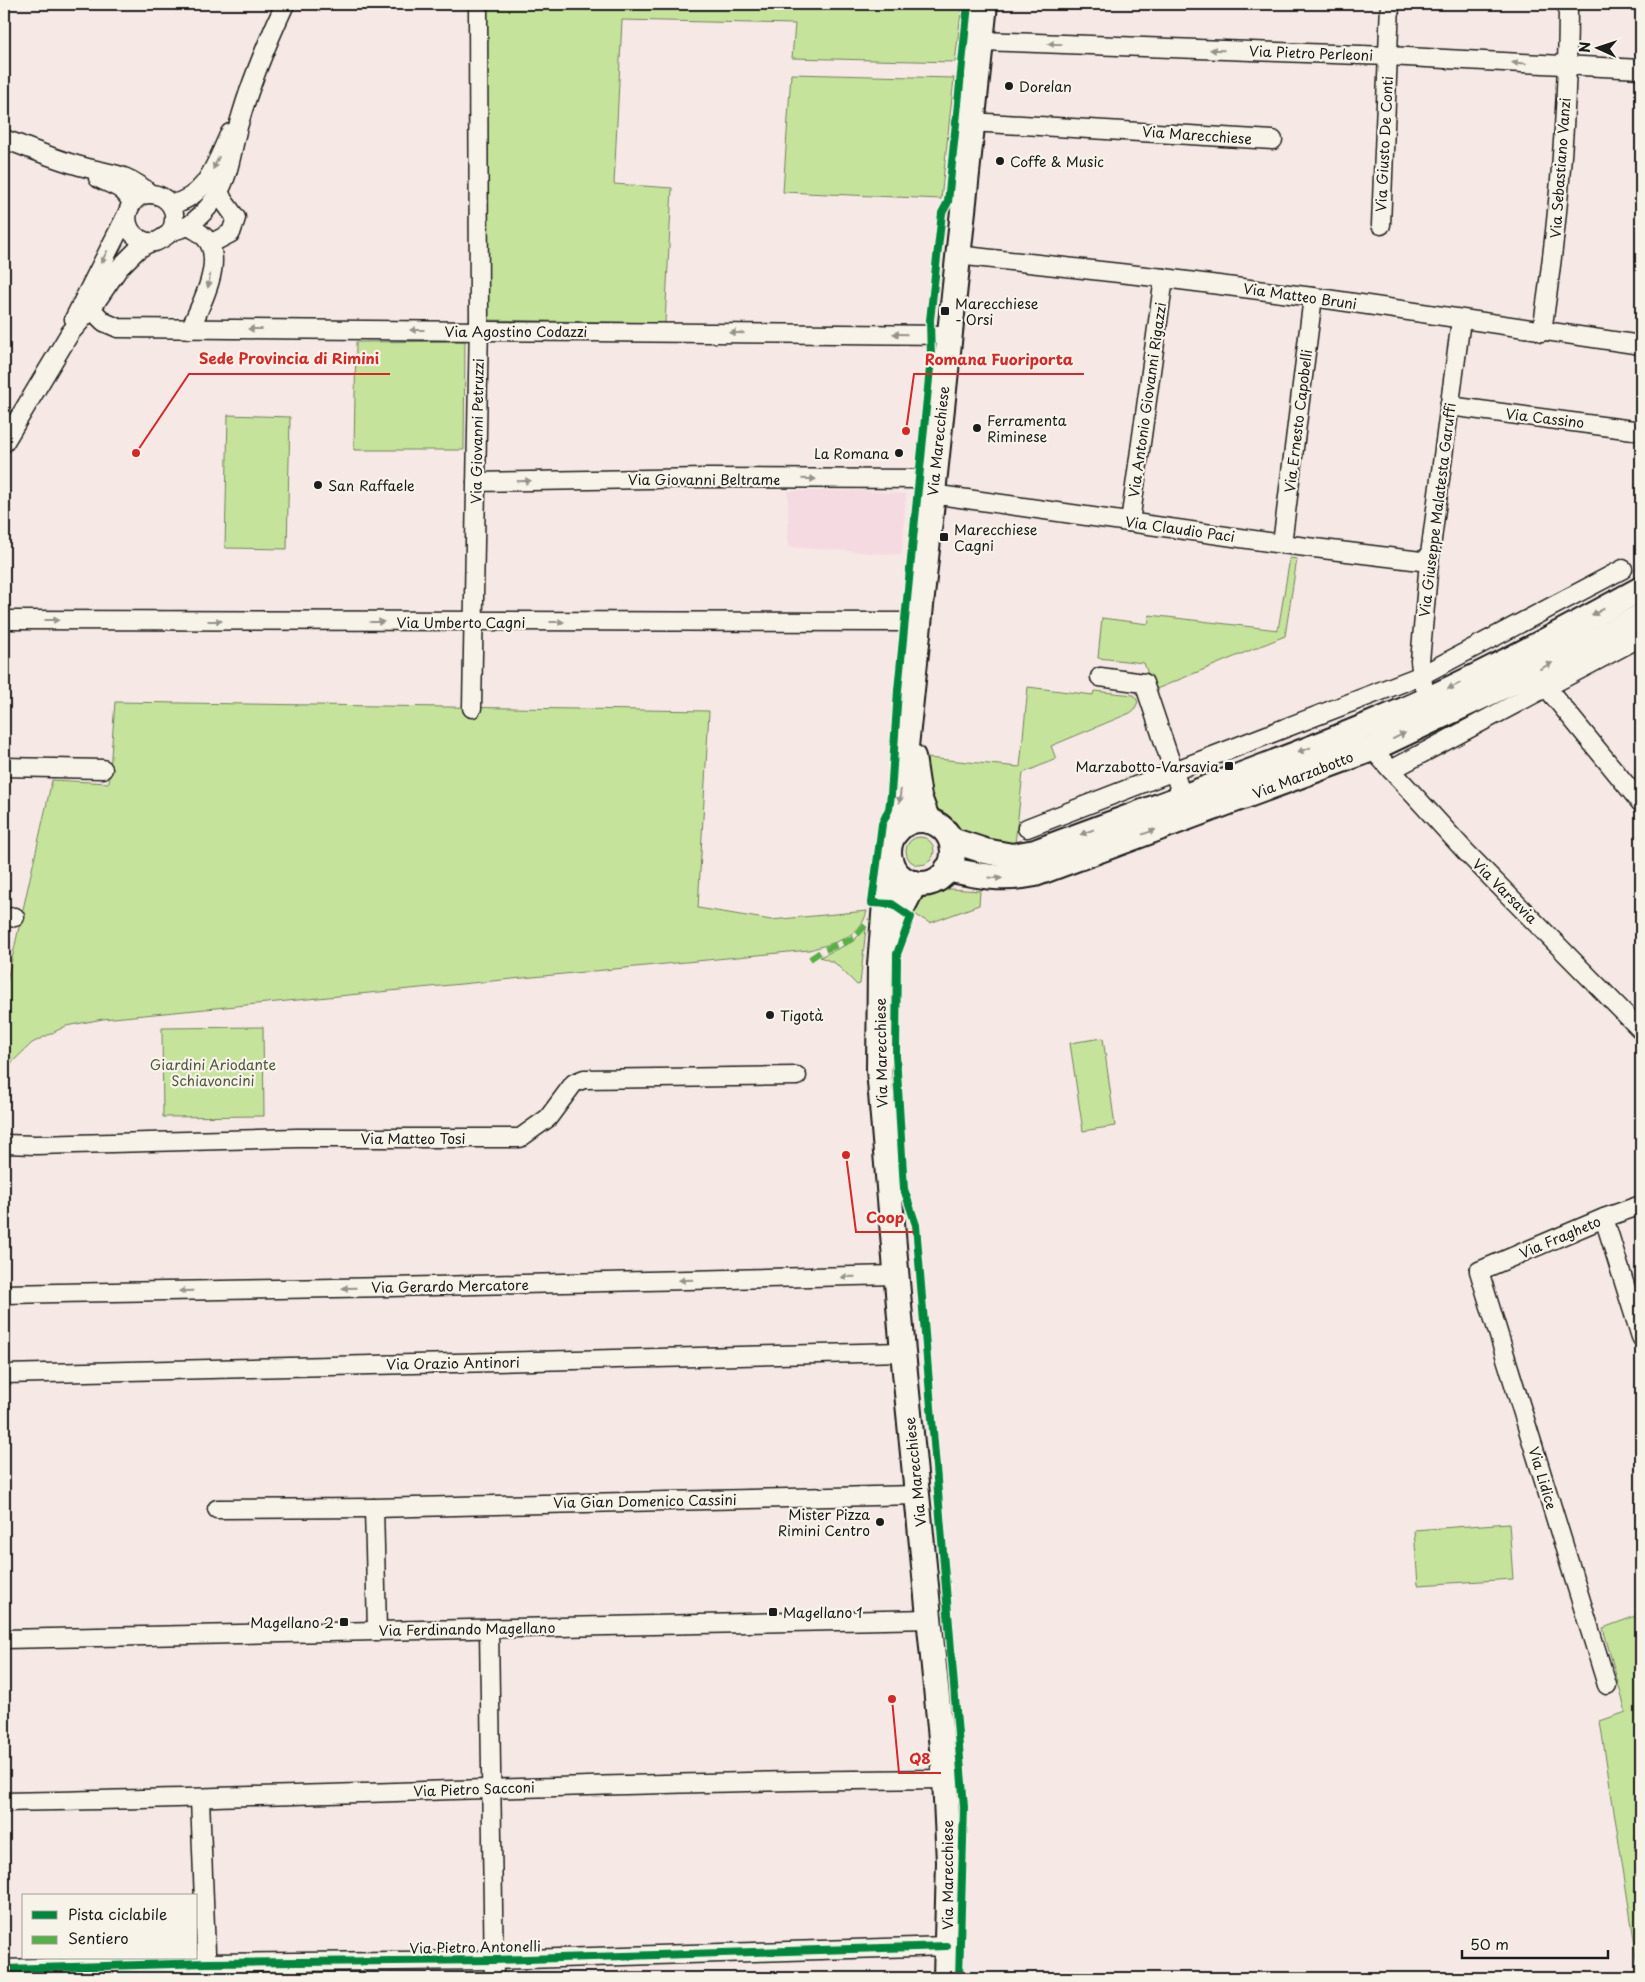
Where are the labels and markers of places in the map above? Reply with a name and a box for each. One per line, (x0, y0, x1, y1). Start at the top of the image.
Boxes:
place label: Dorelan (1019, 76, 1072, 97)
marker: Dorelan (1003, 80, 1015, 92)
place label: Coffe & Music (1010, 151, 1104, 172)
marker: Coffe & Music (994, 155, 1006, 167)
place label: Marecchiese - Orsi (955, 293, 1039, 330)
marker: Marecchiese - Orsi (939, 305, 951, 317)
callout: Sede Provincia di Rimini (189, 344, 390, 374)
callout: Romana Fuoriporta (914, 344, 1084, 374)
place label: Ferramenta Riminese (987, 410, 1067, 447)
marker: Ferramenta Riminese (971, 422, 983, 434)
place label: La Romana (814, 443, 889, 464)
marker: La Romana (893, 447, 905, 459)
place label: San Raffaele (328, 475, 415, 496)
marker: San Raffaele (312, 479, 324, 491)
place label: Marecchiese Cagni (954, 519, 1038, 556)
marker: Marecchiese Cagni (938, 531, 950, 543)
place label: Marzabotto-Varsavia (1075, 756, 1219, 777)
marker: Marzabotto-Varsavia (1223, 760, 1235, 772)
place label: Tigotà (780, 1005, 824, 1026)
marker: Tigotà (764, 1009, 776, 1021)
callout: Coop (856, 1202, 914, 1232)
place label: Mister Pizza Rimini Centro (778, 1504, 870, 1541)
marker: Mister Pizza Rimini Centro (874, 1516, 886, 1528)
place label: Magellano 1 (783, 1602, 863, 1623)
marker: Magellano 1 (767, 1606, 779, 1618)
place label: Magellano 2 (250, 1612, 334, 1633)
marker: Magellano 2 (338, 1616, 350, 1628)
callout: Q8 (899, 1743, 941, 1773)

